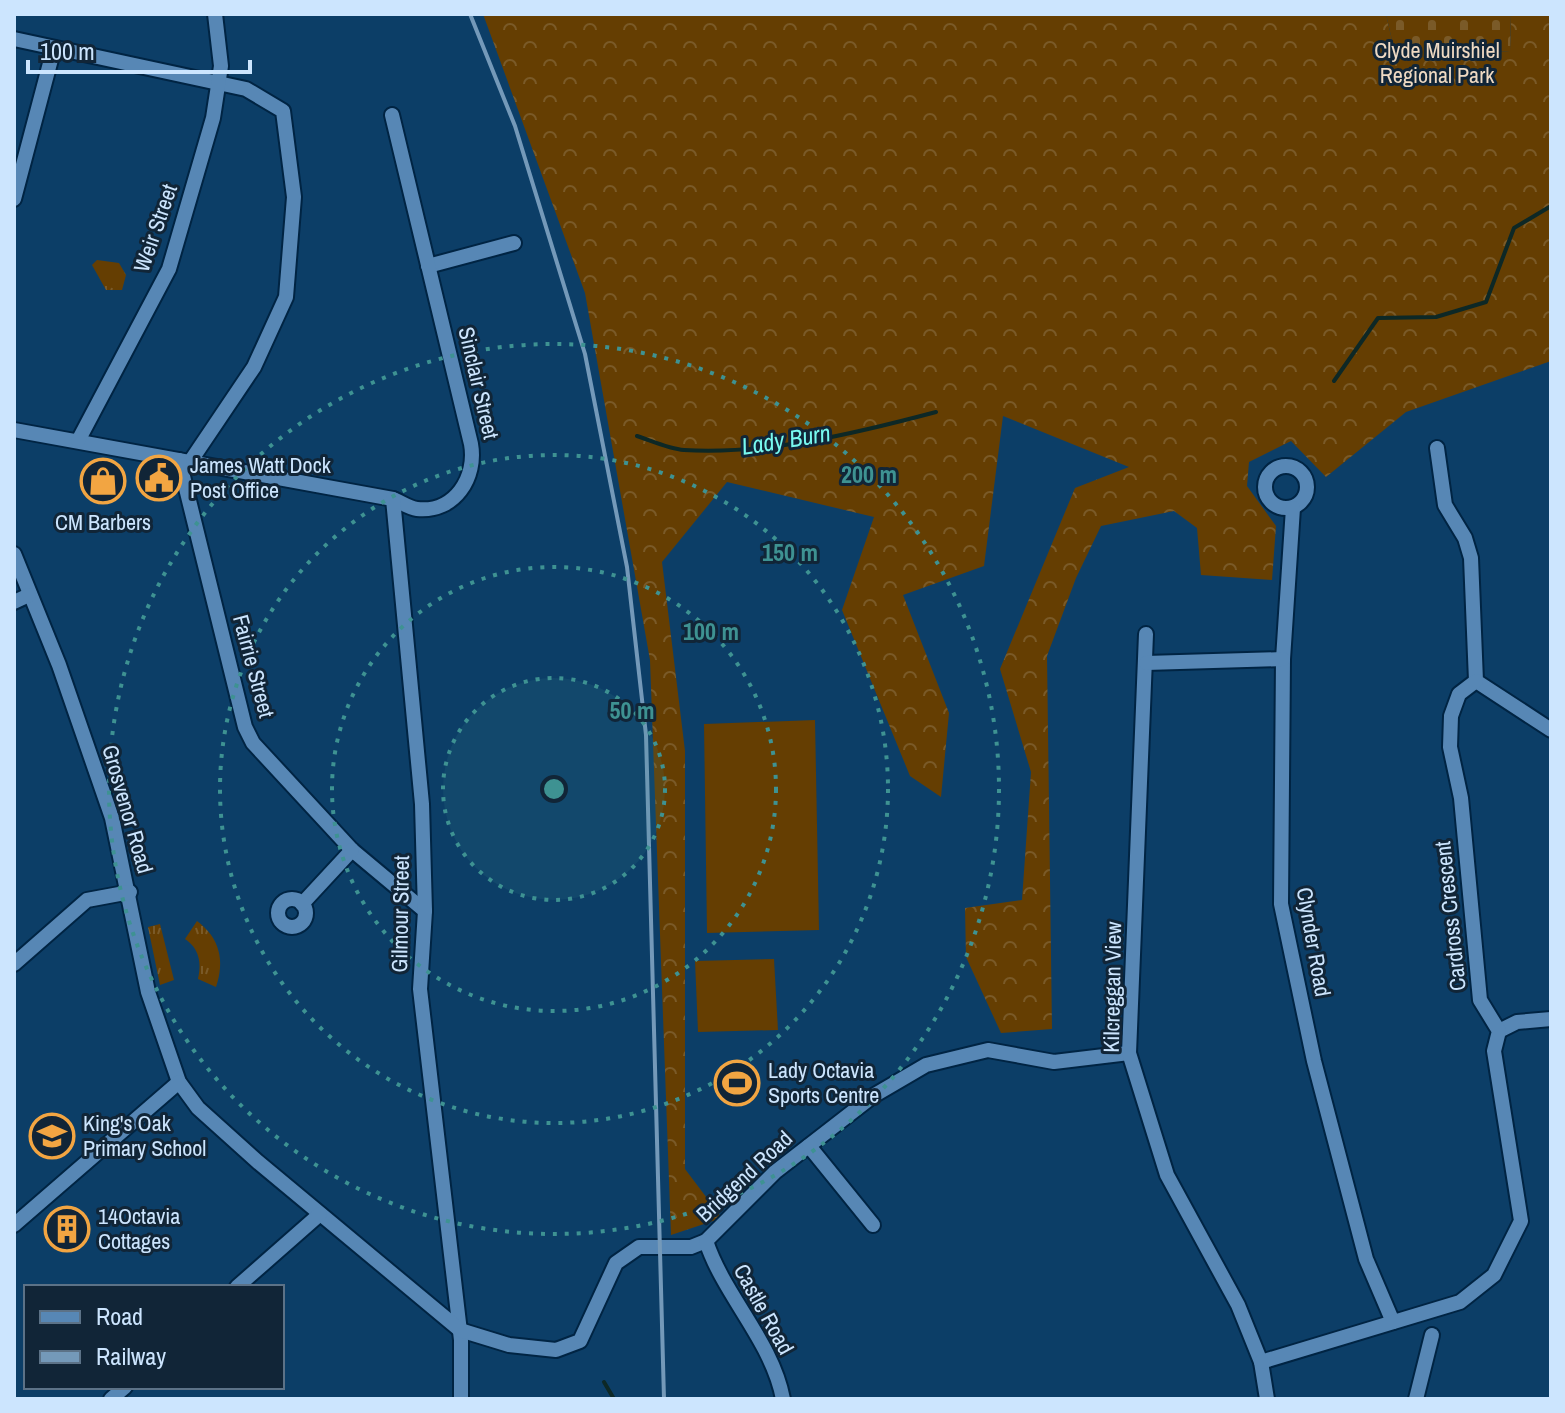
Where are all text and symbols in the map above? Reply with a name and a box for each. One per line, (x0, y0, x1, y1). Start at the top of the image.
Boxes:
scale bar (28, 24, 250, 74)
text: 100 m (40, 35, 95, 67)
park label: Clyde Muirshiel Regional Park (1374, 35, 1500, 90)
street label: Weir Street (126, 180, 184, 276)
street label: Sinclair Street (452, 324, 506, 442)
water label: Lady Burn (739, 416, 833, 462)
place label: James Watt Dock Post Office (190, 450, 332, 505)
public building icon: James Watt Dock Post Office (135, 454, 183, 502)
shop icon: CM Barbers (79, 457, 127, 505)
text: 200 m (841, 458, 897, 490)
place label: CM Barbers (55, 507, 151, 537)
text: 150 m (762, 536, 818, 568)
street label: Fairrie Street (226, 611, 282, 721)
text: 100 m (683, 615, 739, 647)
text: 50 m (610, 694, 654, 726)
street label: Grosvenor Road (95, 741, 161, 877)
centre of rings (540, 775, 568, 803)
street label: Cardross Crescent (1427, 840, 1473, 992)
street label: Gilmour Street (384, 855, 416, 973)
street label: Clynder Road (1290, 885, 1338, 999)
street label: Kilcreggan View (1096, 921, 1128, 1053)
place label: Lady Octavia Sports Centre (768, 1055, 879, 1110)
sports icon: Lady Octavia Sports Centre (713, 1059, 761, 1107)
place label: King's Oak Primary School (83, 1108, 206, 1163)
school or university icon: King's Oak Primary School (28, 1112, 76, 1160)
street label: Bridgend Road (689, 1124, 799, 1228)
place label: 14Octavia Cottages (98, 1201, 180, 1256)
building icon: 14Octavia Cottages (43, 1205, 91, 1253)
street label: Castle Road (727, 1258, 801, 1360)
legend (24, 1285, 284, 1389)
text: Road (96, 1300, 143, 1332)
text: Railway (96, 1340, 166, 1372)

